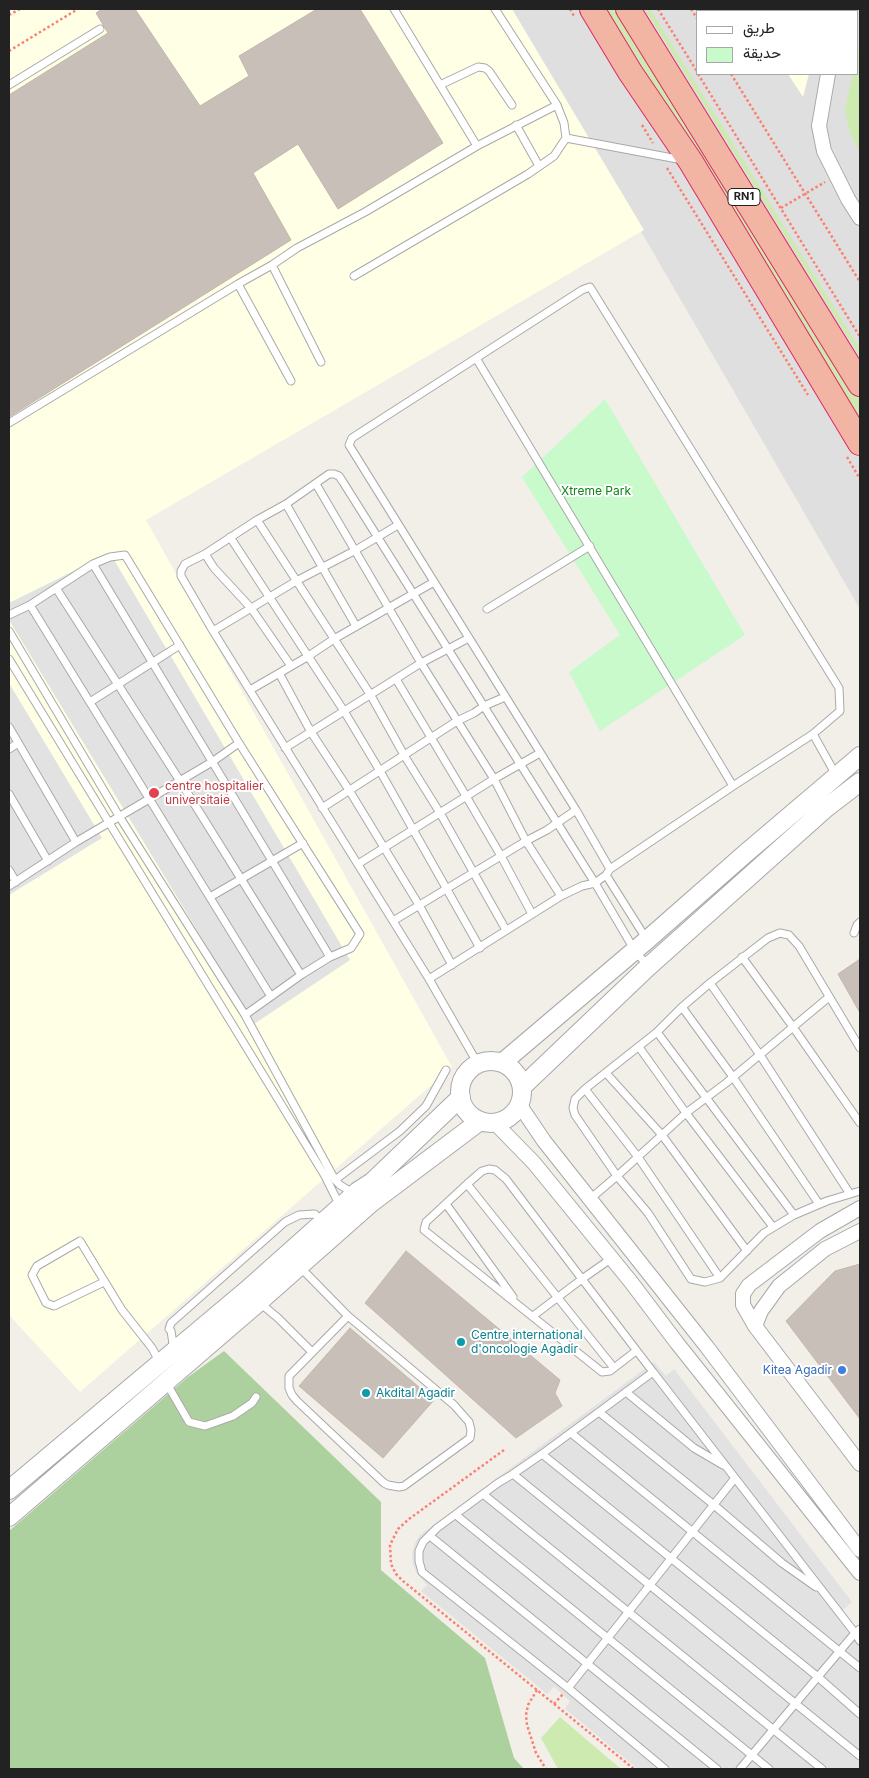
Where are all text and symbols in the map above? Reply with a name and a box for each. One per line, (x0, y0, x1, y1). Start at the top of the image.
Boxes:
legend (696, 10, 859, 75)
text: طريق (743, 18, 775, 37)
text: حديقة (743, 43, 781, 62)
road number: RN1 (728, 188, 760, 206)
park label: Xtreme Park (561, 484, 631, 498)
place label: centre hospitalier universitaie (165, 779, 263, 807)
marker: centre hospitalier universitaie (147, 786, 161, 800)
place label: Centre international d'oncologie Agadir (471, 1328, 583, 1356)
marker: Centre international d'oncologie Agadir (455, 1336, 467, 1348)
place label: Kitea Agadir (763, 1363, 832, 1377)
marker: Kitea Agadir (836, 1364, 848, 1376)
place label: Akdital Agadir (376, 1386, 455, 1400)
marker: Akdital Agadir (360, 1387, 372, 1399)

